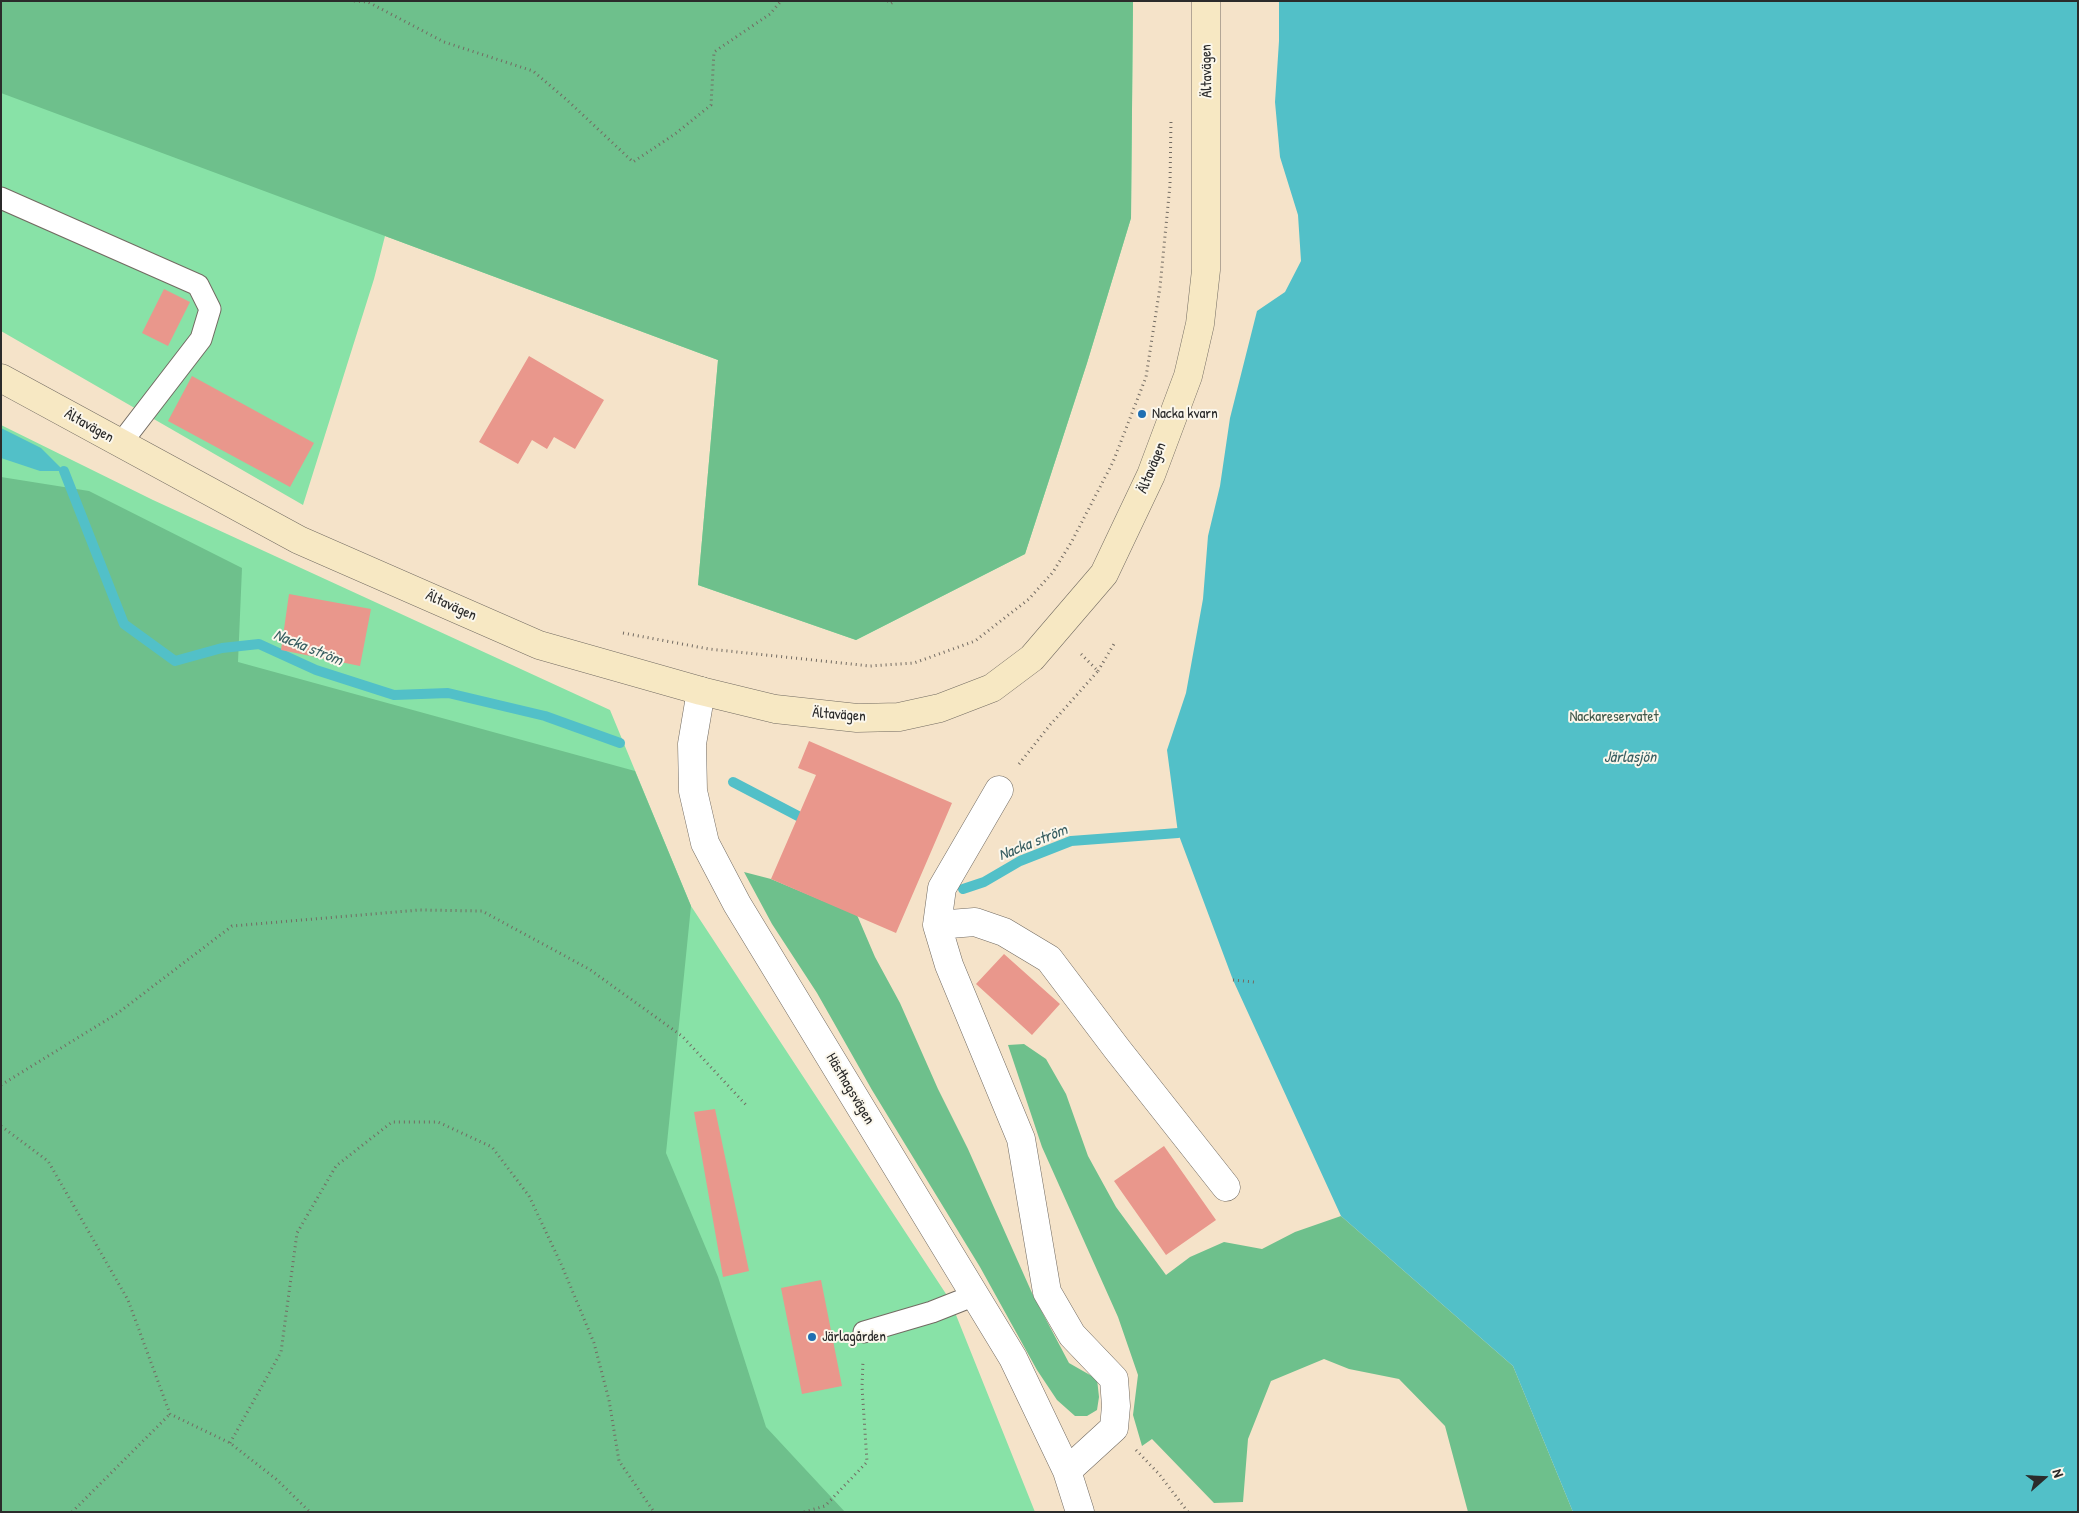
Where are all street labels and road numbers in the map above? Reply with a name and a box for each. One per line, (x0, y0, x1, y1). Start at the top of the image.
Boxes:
street label: Ältavägen (1198, 44, 1216, 98)
street label: Ältavägen (61, 405, 117, 447)
street label: Ältavägen (1134, 440, 1170, 496)
street label: Ältavägen (423, 587, 479, 625)
street label: Ältavägen (812, 704, 866, 726)
street label: Hästhagsvägen (822, 1050, 878, 1128)

